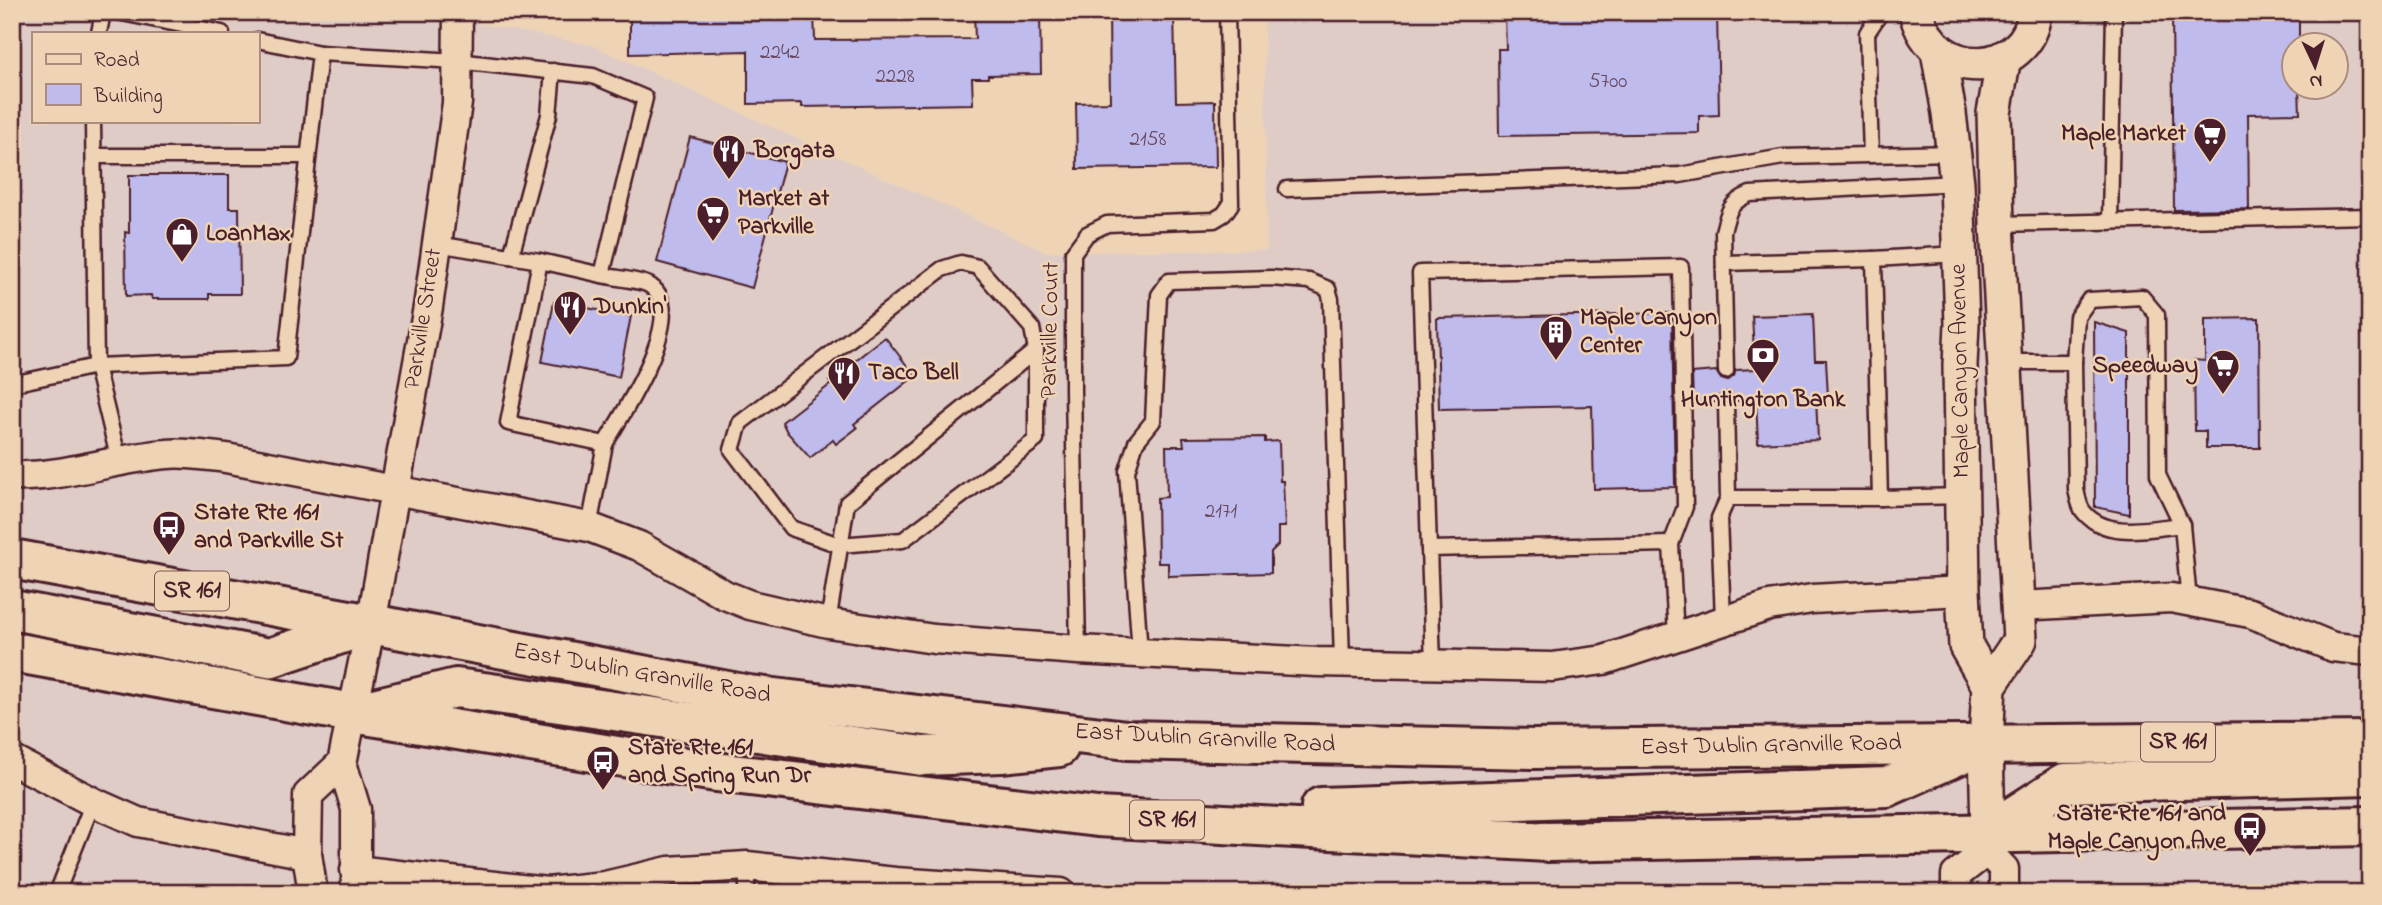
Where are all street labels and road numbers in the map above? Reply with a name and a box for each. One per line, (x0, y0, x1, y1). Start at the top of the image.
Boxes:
street label: Parkville Street (396, 246, 452, 392)
street label: Parkville Court (1032, 261, 1070, 399)
street label: Maple Canyon Avenue (1942, 263, 1981, 479)
road number: SR 161 (155, 572, 229, 610)
street label: East Dublin Granville Road (510, 634, 774, 714)
street label: East Dublin Granville Road (1074, 715, 1337, 763)
road number: SR 161 (2141, 722, 2215, 762)
street label: East Dublin Granville Road (1640, 726, 1902, 766)
road number: SR 161 (1130, 800, 1204, 840)

